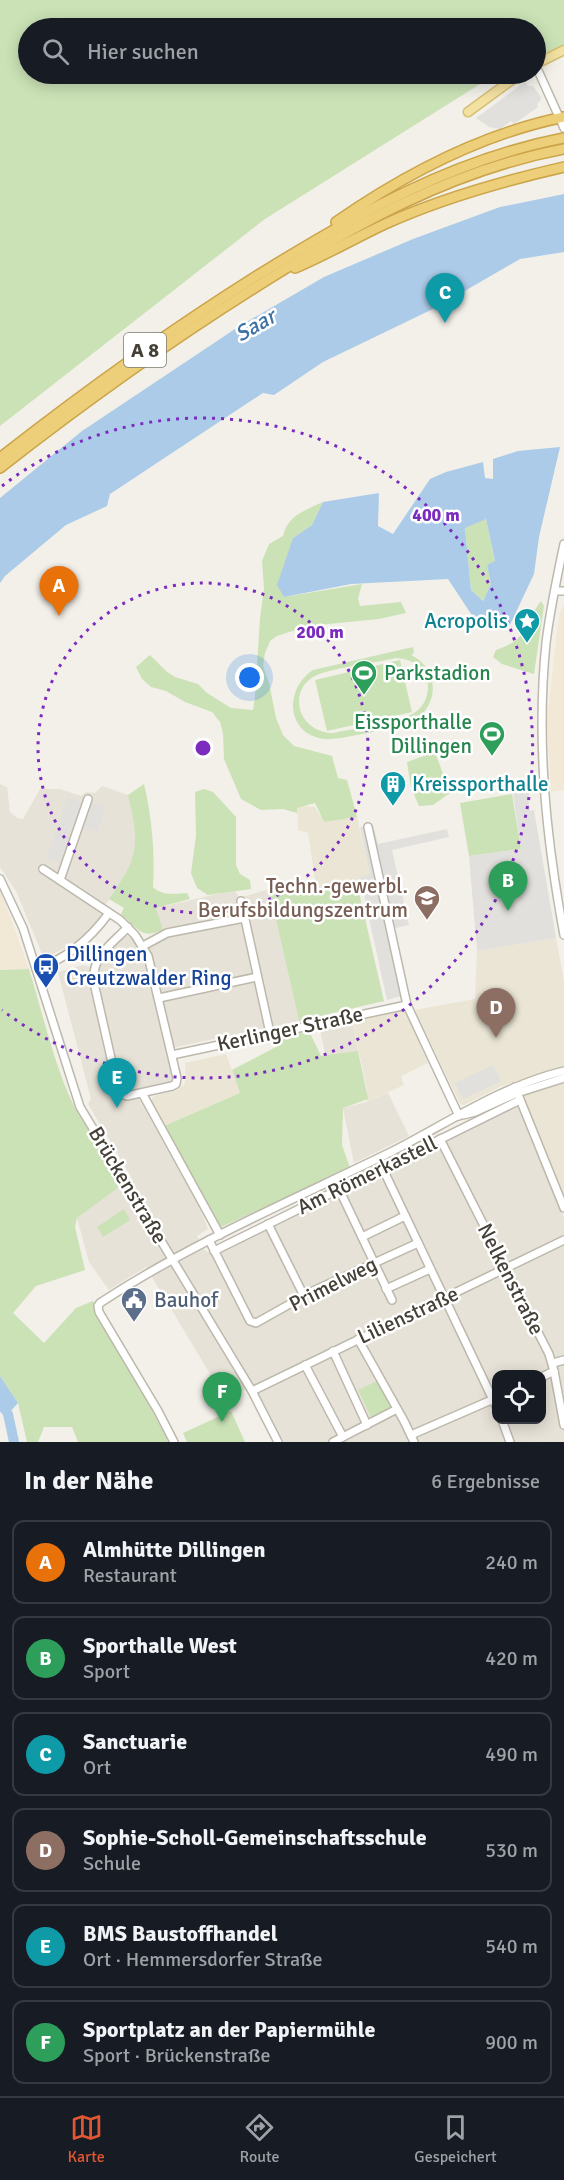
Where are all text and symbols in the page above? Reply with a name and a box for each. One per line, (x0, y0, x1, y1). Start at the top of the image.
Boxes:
search box (18, 18, 546, 84)
icon: search (39, 35, 72, 68)
text: Hier suchen (87, 38, 199, 65)
pin: C (426, 274, 464, 323)
water label: Saar (230, 301, 283, 347)
road number: A 8 (124, 333, 166, 367)
text: 400 m (412, 504, 460, 526)
pin: A (40, 566, 78, 616)
place icon: Acropolis (512, 606, 542, 644)
place label: Acropolis (424, 608, 508, 634)
text: 200 m (296, 621, 344, 643)
sports icon: Parkstadion (349, 658, 379, 696)
place label: Parkstadion (384, 660, 491, 686)
your location (235, 663, 264, 692)
place label: Eissporthalle Dillingen (354, 709, 472, 759)
sports icon: Eissporthalle Dillingen (477, 719, 507, 757)
centre of rings (193, 738, 213, 758)
building icon: Kreissporthalle (378, 769, 408, 807)
place label: Kreissporthalle (412, 771, 548, 797)
pin: B (488, 862, 528, 911)
place label: Techn.-gewerbl. Berufsbildungszentrum (198, 873, 408, 923)
school or university icon: Techn.-gewerbl. Berufsbildungszentrum (412, 883, 442, 921)
place label: Dillingen Creutzwalder Ring (66, 941, 232, 991)
bus stop icon: Dillingen Creutzwalder Ring (31, 951, 61, 989)
pin: D (476, 988, 516, 1038)
street label: Kerlinger Straße (215, 1001, 365, 1057)
pin: E (98, 1058, 136, 1108)
street label: Brückenstraße (83, 1122, 173, 1248)
street label: Am Römerkastell (293, 1130, 441, 1220)
street label: Nelkenstraße (472, 1219, 550, 1339)
street label: Primelweg (285, 1251, 381, 1317)
street label: Lilienstraße (353, 1280, 463, 1350)
public building icon: Bauhof (119, 1285, 149, 1323)
place label: Bauhof (154, 1287, 219, 1313)
map controls (492, 1370, 546, 1424)
button: locate (492, 1370, 546, 1424)
pin: F (202, 1372, 242, 1422)
text: In der Nähe (24, 1465, 154, 1497)
text: 6 Ergebnisse (431, 1469, 540, 1494)
text: Almhütte Dillingen (83, 1536, 265, 1563)
text: A (39, 1550, 52, 1575)
text: 240 m (485, 1550, 538, 1575)
text: Restaurant (83, 1563, 177, 1588)
text: Sporthalle West (83, 1632, 237, 1659)
text: B (39, 1646, 52, 1671)
text: 420 m (485, 1646, 538, 1671)
text: Sport (83, 1659, 130, 1684)
text: Sanctuarie (83, 1728, 187, 1755)
text: C (39, 1742, 52, 1767)
text: 490 m (485, 1742, 538, 1767)
text: Ort (83, 1755, 111, 1780)
text: Sophie-Scholl-Gemeinschaftsschule (83, 1824, 427, 1851)
text: D (39, 1838, 52, 1863)
text: 530 m (485, 1838, 538, 1863)
text: Schule (83, 1851, 141, 1876)
text: BMS Baustoffhandel (83, 1920, 278, 1947)
text: E (40, 1934, 51, 1959)
text: 540 m (485, 1934, 538, 1959)
text: Ort · Hemmersdorfer Straße (83, 1947, 323, 1972)
text: Sportplatz an der Papiermühle (83, 2016, 375, 2043)
text: F (40, 2030, 51, 2055)
text: 900 m (485, 2030, 538, 2055)
text: Sport · Brückenstraße (83, 2043, 270, 2068)
tab: Karte (67, 2111, 105, 2167)
tab: Route (240, 2111, 280, 2167)
tab: Gespeichert (414, 2111, 497, 2167)

